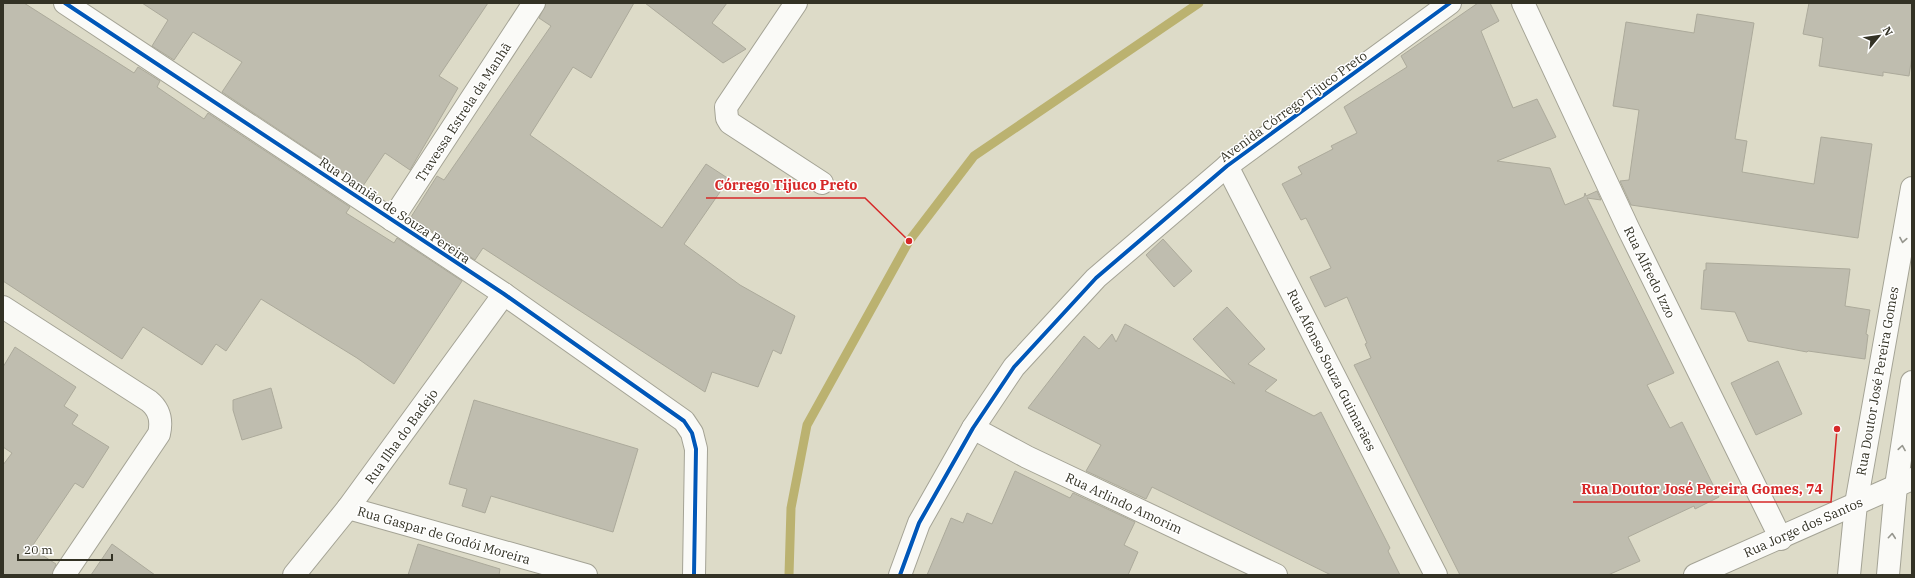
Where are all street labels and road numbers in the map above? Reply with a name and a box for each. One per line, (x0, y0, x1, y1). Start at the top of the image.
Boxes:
street label: Travessa Estrela da Manhã (412, 39, 515, 185)
street label: Avenida Córrego Tijuco Preto (1216, 47, 1370, 166)
street label: Rua Damião de Souza Pereira (316, 153, 474, 268)
street label: Rua Alfredo Izzo (1620, 224, 1679, 321)
street label: Rua Doutor José Pereira Gomes (1852, 285, 1902, 477)
street label: Rua Afonso Souza Guimarães (1283, 286, 1380, 454)
street label: Rua Ilha do Badejo (361, 385, 442, 487)
street label: Rua Arlindo Amorim (1063, 469, 1185, 538)
street label: Rua Jorge dos Santos (1741, 494, 1865, 561)
street label: Rua Gaspar de Godói Moreira (355, 503, 532, 568)

